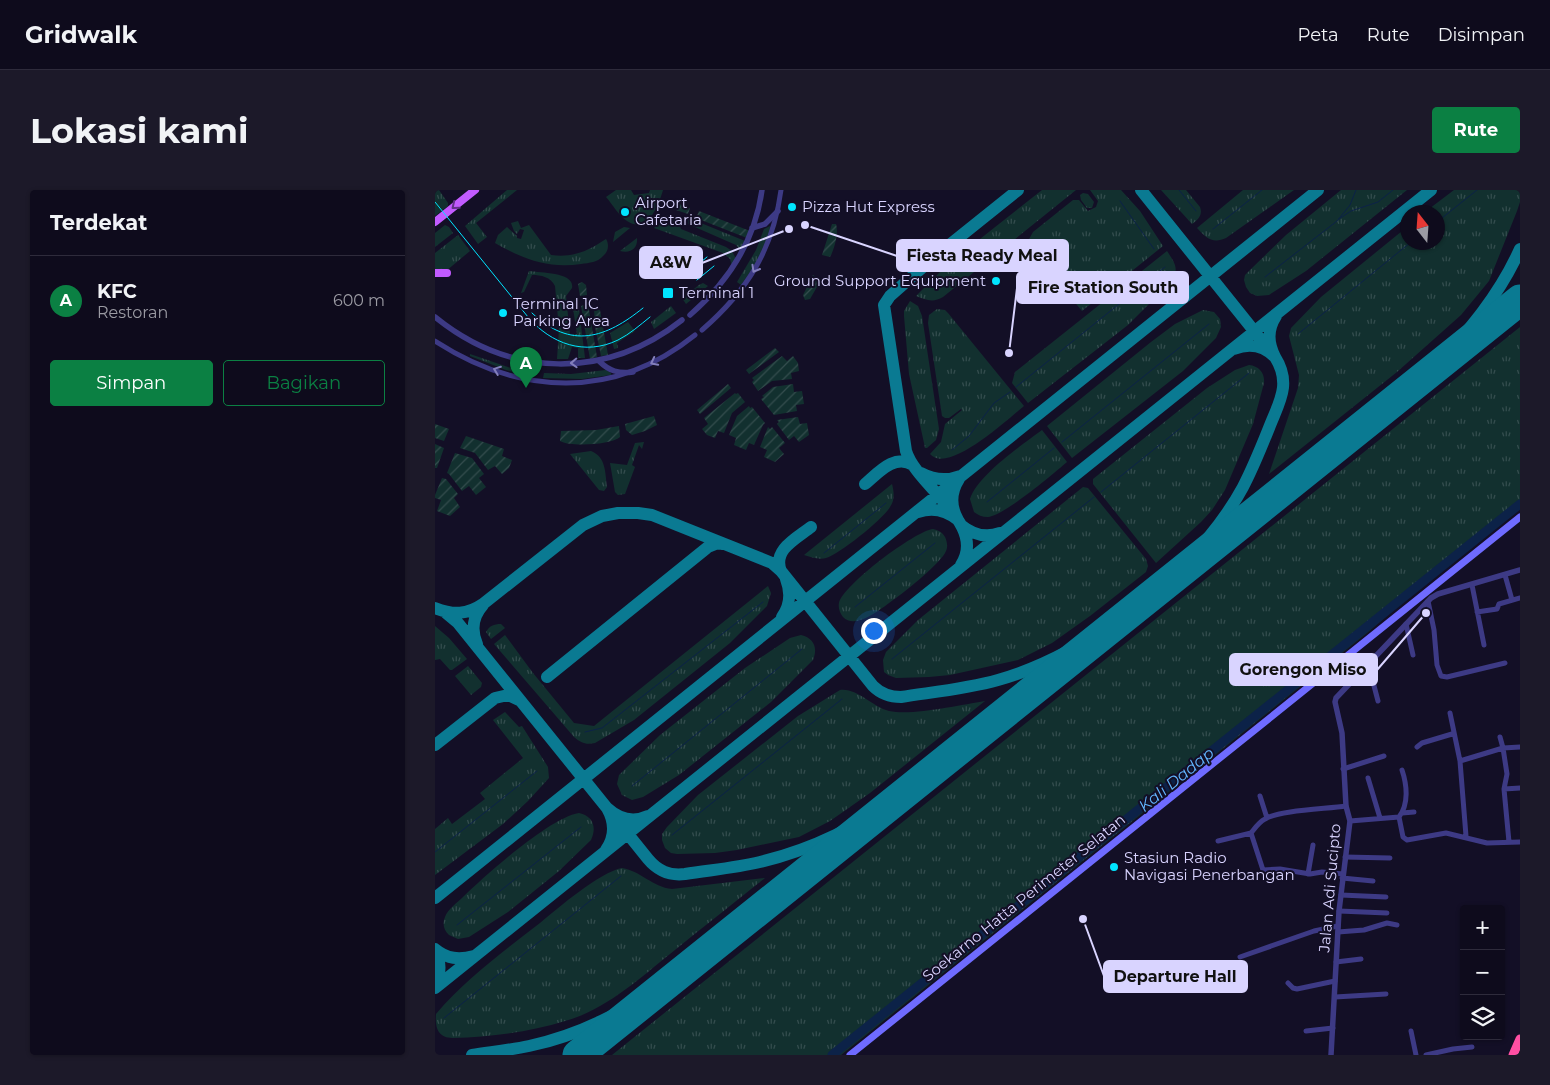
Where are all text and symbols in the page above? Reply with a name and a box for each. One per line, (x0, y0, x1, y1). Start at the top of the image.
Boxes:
text: Gridwalk (25, 20, 137, 49)
text: Peta (1298, 24, 1339, 46)
text: Rute (1367, 24, 1410, 46)
text: Disimpan (1438, 24, 1525, 46)
button: Rute (1432, 107, 1520, 153)
text: Lokasi kami (30, 109, 249, 152)
place label: Airport Cafetaria (635, 193, 702, 229)
place label: Pizza Hut Express (802, 197, 935, 216)
one-way arrow (452, 200, 461, 208)
marker: Pizza Hut Express (786, 201, 798, 213)
north arrow (1400, 205, 1445, 250)
marker: Airport Cafetaria (619, 206, 631, 218)
text: Terdekat (50, 210, 147, 235)
callout: Fiesta Ready Meal (897, 240, 1068, 271)
text: Fiesta Ready Meal (906, 246, 1058, 265)
callout: A&W (640, 247, 702, 278)
text: A&W (649, 253, 692, 272)
one-way arrow (751, 264, 761, 273)
place label: Ground Support Equipment (774, 271, 986, 290)
callout: Fire Station South (1017, 272, 1188, 303)
marker: Ground Support Equipment (990, 275, 1002, 287)
text: Fire Station South (1028, 278, 1178, 297)
text: KFC (97, 280, 137, 303)
place label: Terminal 1 (679, 283, 754, 302)
marker: Terminal 1 (661, 286, 675, 300)
text: A (60, 291, 72, 310)
text: 600 m (333, 291, 385, 310)
place label: Terminal 1C Parking Area (513, 294, 610, 330)
text: Restoran (97, 303, 168, 322)
marker: Terminal 1C Parking Area (497, 307, 509, 319)
pin: A (510, 347, 542, 388)
one-way arrow (650, 356, 659, 366)
one-way arrow (570, 358, 578, 369)
button: Simpan (50, 360, 213, 406)
button: Bagikan (223, 360, 385, 406)
one-way arrow (493, 366, 502, 377)
your location (861, 618, 887, 644)
callout: Gorengon Miso (1230, 654, 1377, 685)
text: Gorengon Miso (1239, 660, 1367, 679)
water label: Kali Dadap (1135, 743, 1218, 815)
street label: Soekarno Hatta Perimeter Selatan (918, 810, 1129, 985)
street label: Jalan Adi Sucipto (1314, 823, 1345, 954)
place label: Stasiun Radio Navigasi Penerbangan (1124, 848, 1295, 884)
marker: Stasiun Radio Navigasi Penerbangan (1108, 861, 1120, 873)
map controls (1460, 905, 1505, 1040)
button: + (1460, 905, 1505, 950)
button: − (1460, 950, 1505, 995)
callout: Departure Hall (1104, 961, 1247, 992)
text: Departure Hall (1114, 967, 1236, 986)
button: layers (1460, 995, 1505, 1040)

